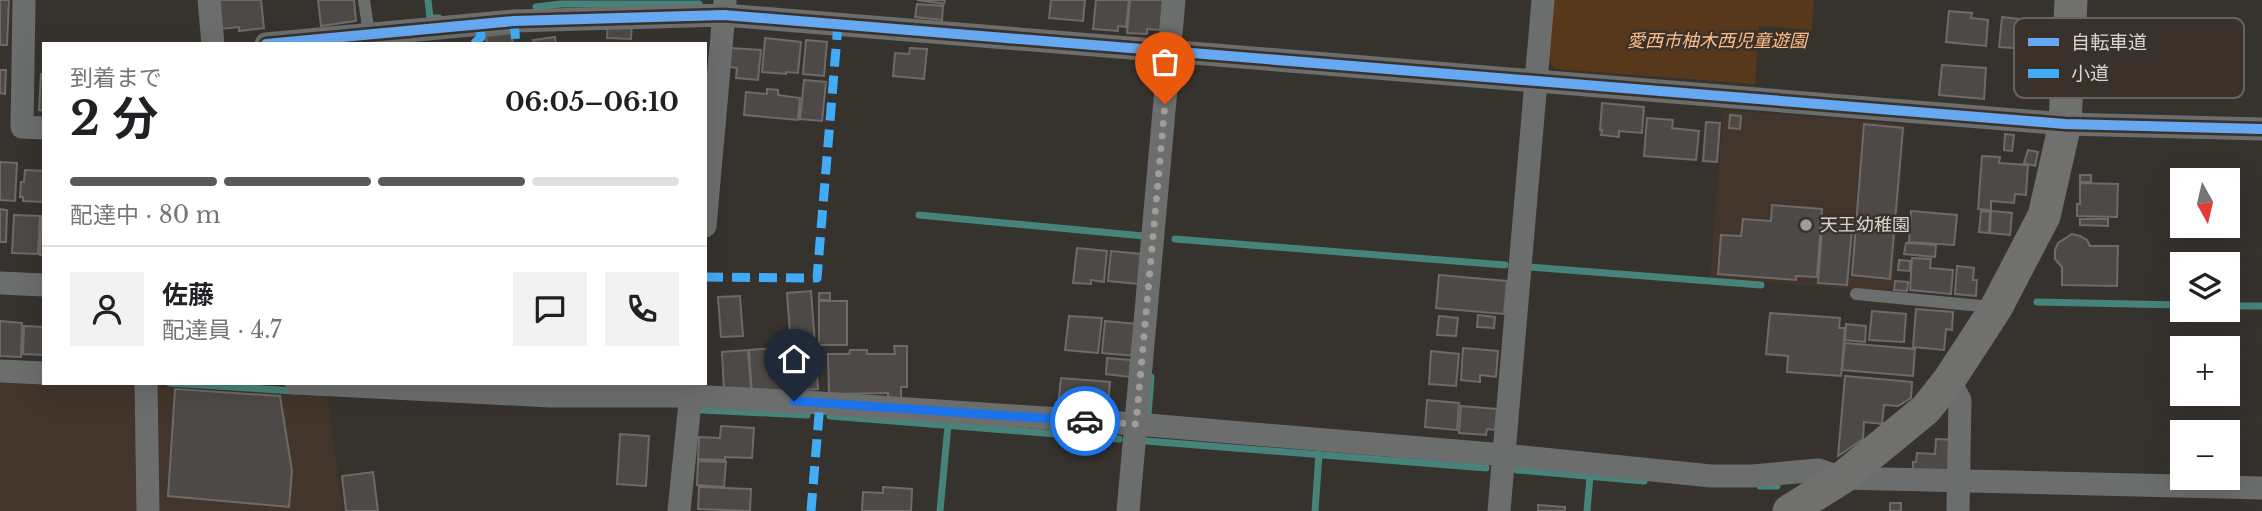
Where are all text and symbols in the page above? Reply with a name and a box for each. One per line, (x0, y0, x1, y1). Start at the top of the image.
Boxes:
legend (2014, 18, 2244, 98)
park label: 愛西市柚木西児童遊園 (1627, 30, 1810, 52)
text: 自転車道 (2071, 31, 2147, 54)
pin (1135, 32, 1195, 104)
icon: bag (1146, 43, 1184, 81)
text: 小道 (2071, 62, 2109, 85)
text: 到着まで (70, 64, 162, 92)
text: 06:05–06:10 (505, 86, 679, 118)
text: 2 分 (70, 90, 158, 147)
north arrow (2170, 168, 2240, 238)
map controls (2170, 168, 2240, 490)
text: 配達中 · 80 m (70, 201, 220, 229)
place label: 天王幼稚園 (1820, 214, 1910, 236)
marker: 天王幼稚園 (1798, 217, 1814, 233)
button: layers (2170, 252, 2240, 322)
button: person (70, 272, 144, 346)
button: chat (513, 272, 587, 346)
button: phone (605, 272, 679, 346)
text: 佐藤 (162, 279, 214, 311)
text: 配達員 · 4.7 (162, 316, 282, 344)
pin (764, 329, 824, 401)
button: + (2170, 336, 2240, 406)
icon: home (775, 340, 813, 378)
courier (1050, 386, 1120, 456)
icon: car (1066, 402, 1104, 440)
button: − (2170, 420, 2240, 490)

